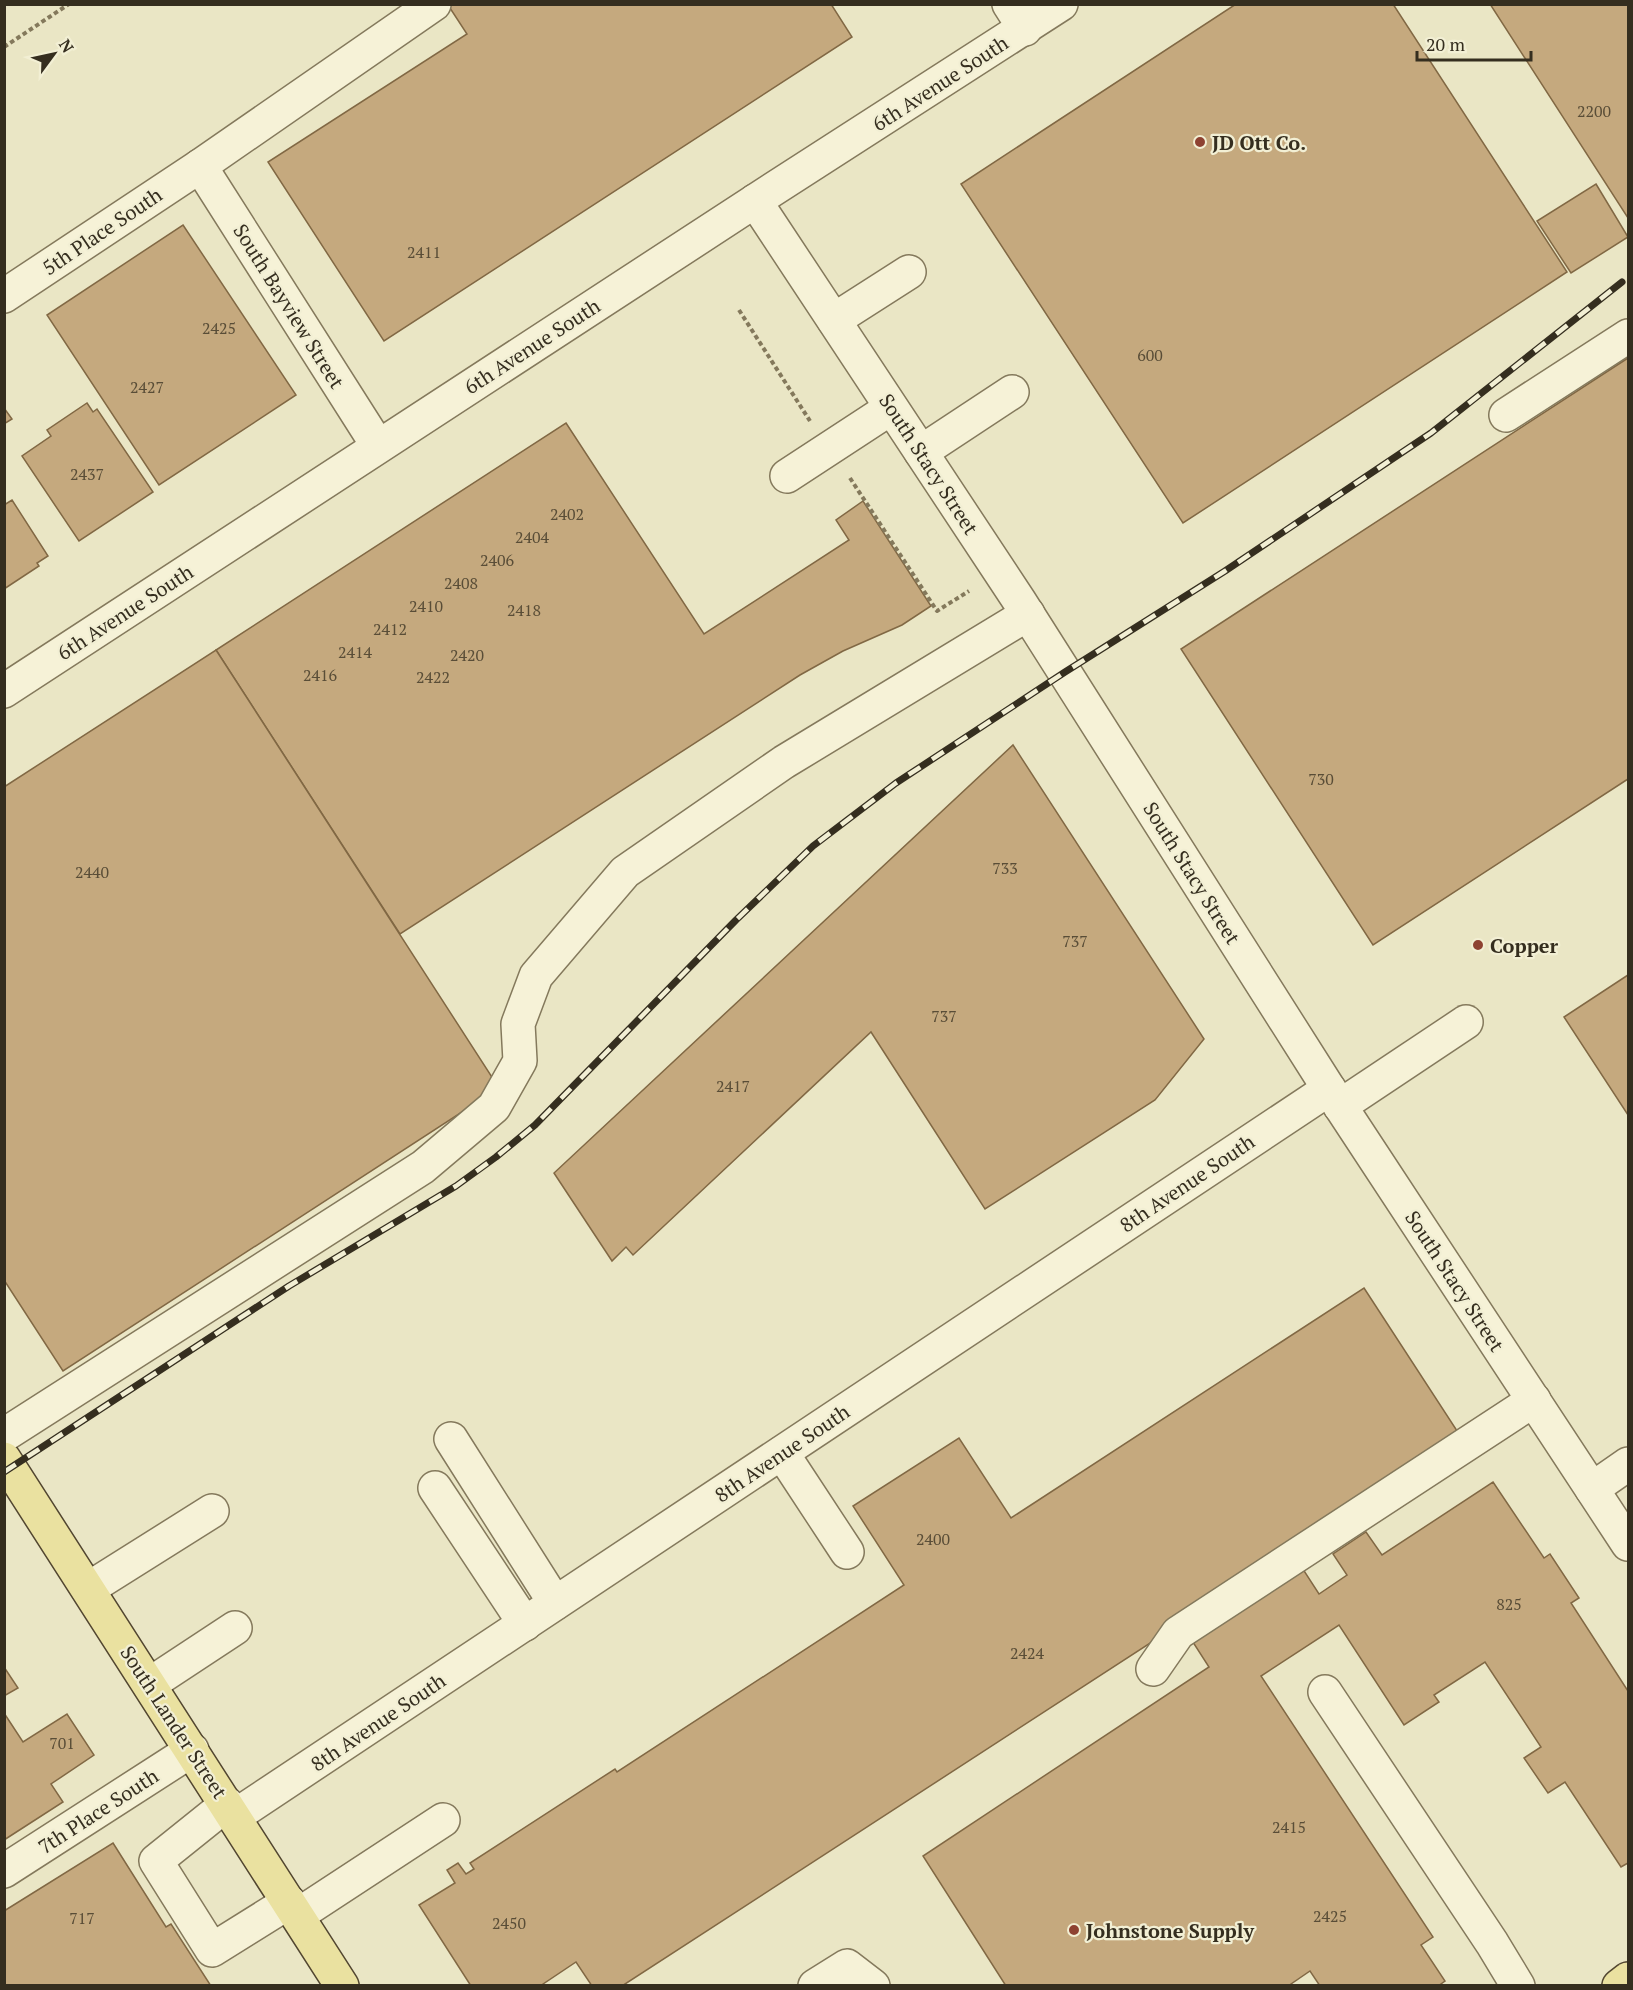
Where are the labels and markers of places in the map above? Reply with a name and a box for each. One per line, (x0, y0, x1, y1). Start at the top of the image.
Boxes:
place label: JD Ott Co. (1212, 129, 1306, 156)
marker: JD Ott Co. (1193, 135, 1207, 149)
place label: Copper (1490, 932, 1559, 959)
marker: Copper (1471, 938, 1485, 952)
place label: Johnstone Supply (1086, 1917, 1254, 1944)
marker: Johnstone Supply (1067, 1923, 1081, 1937)

